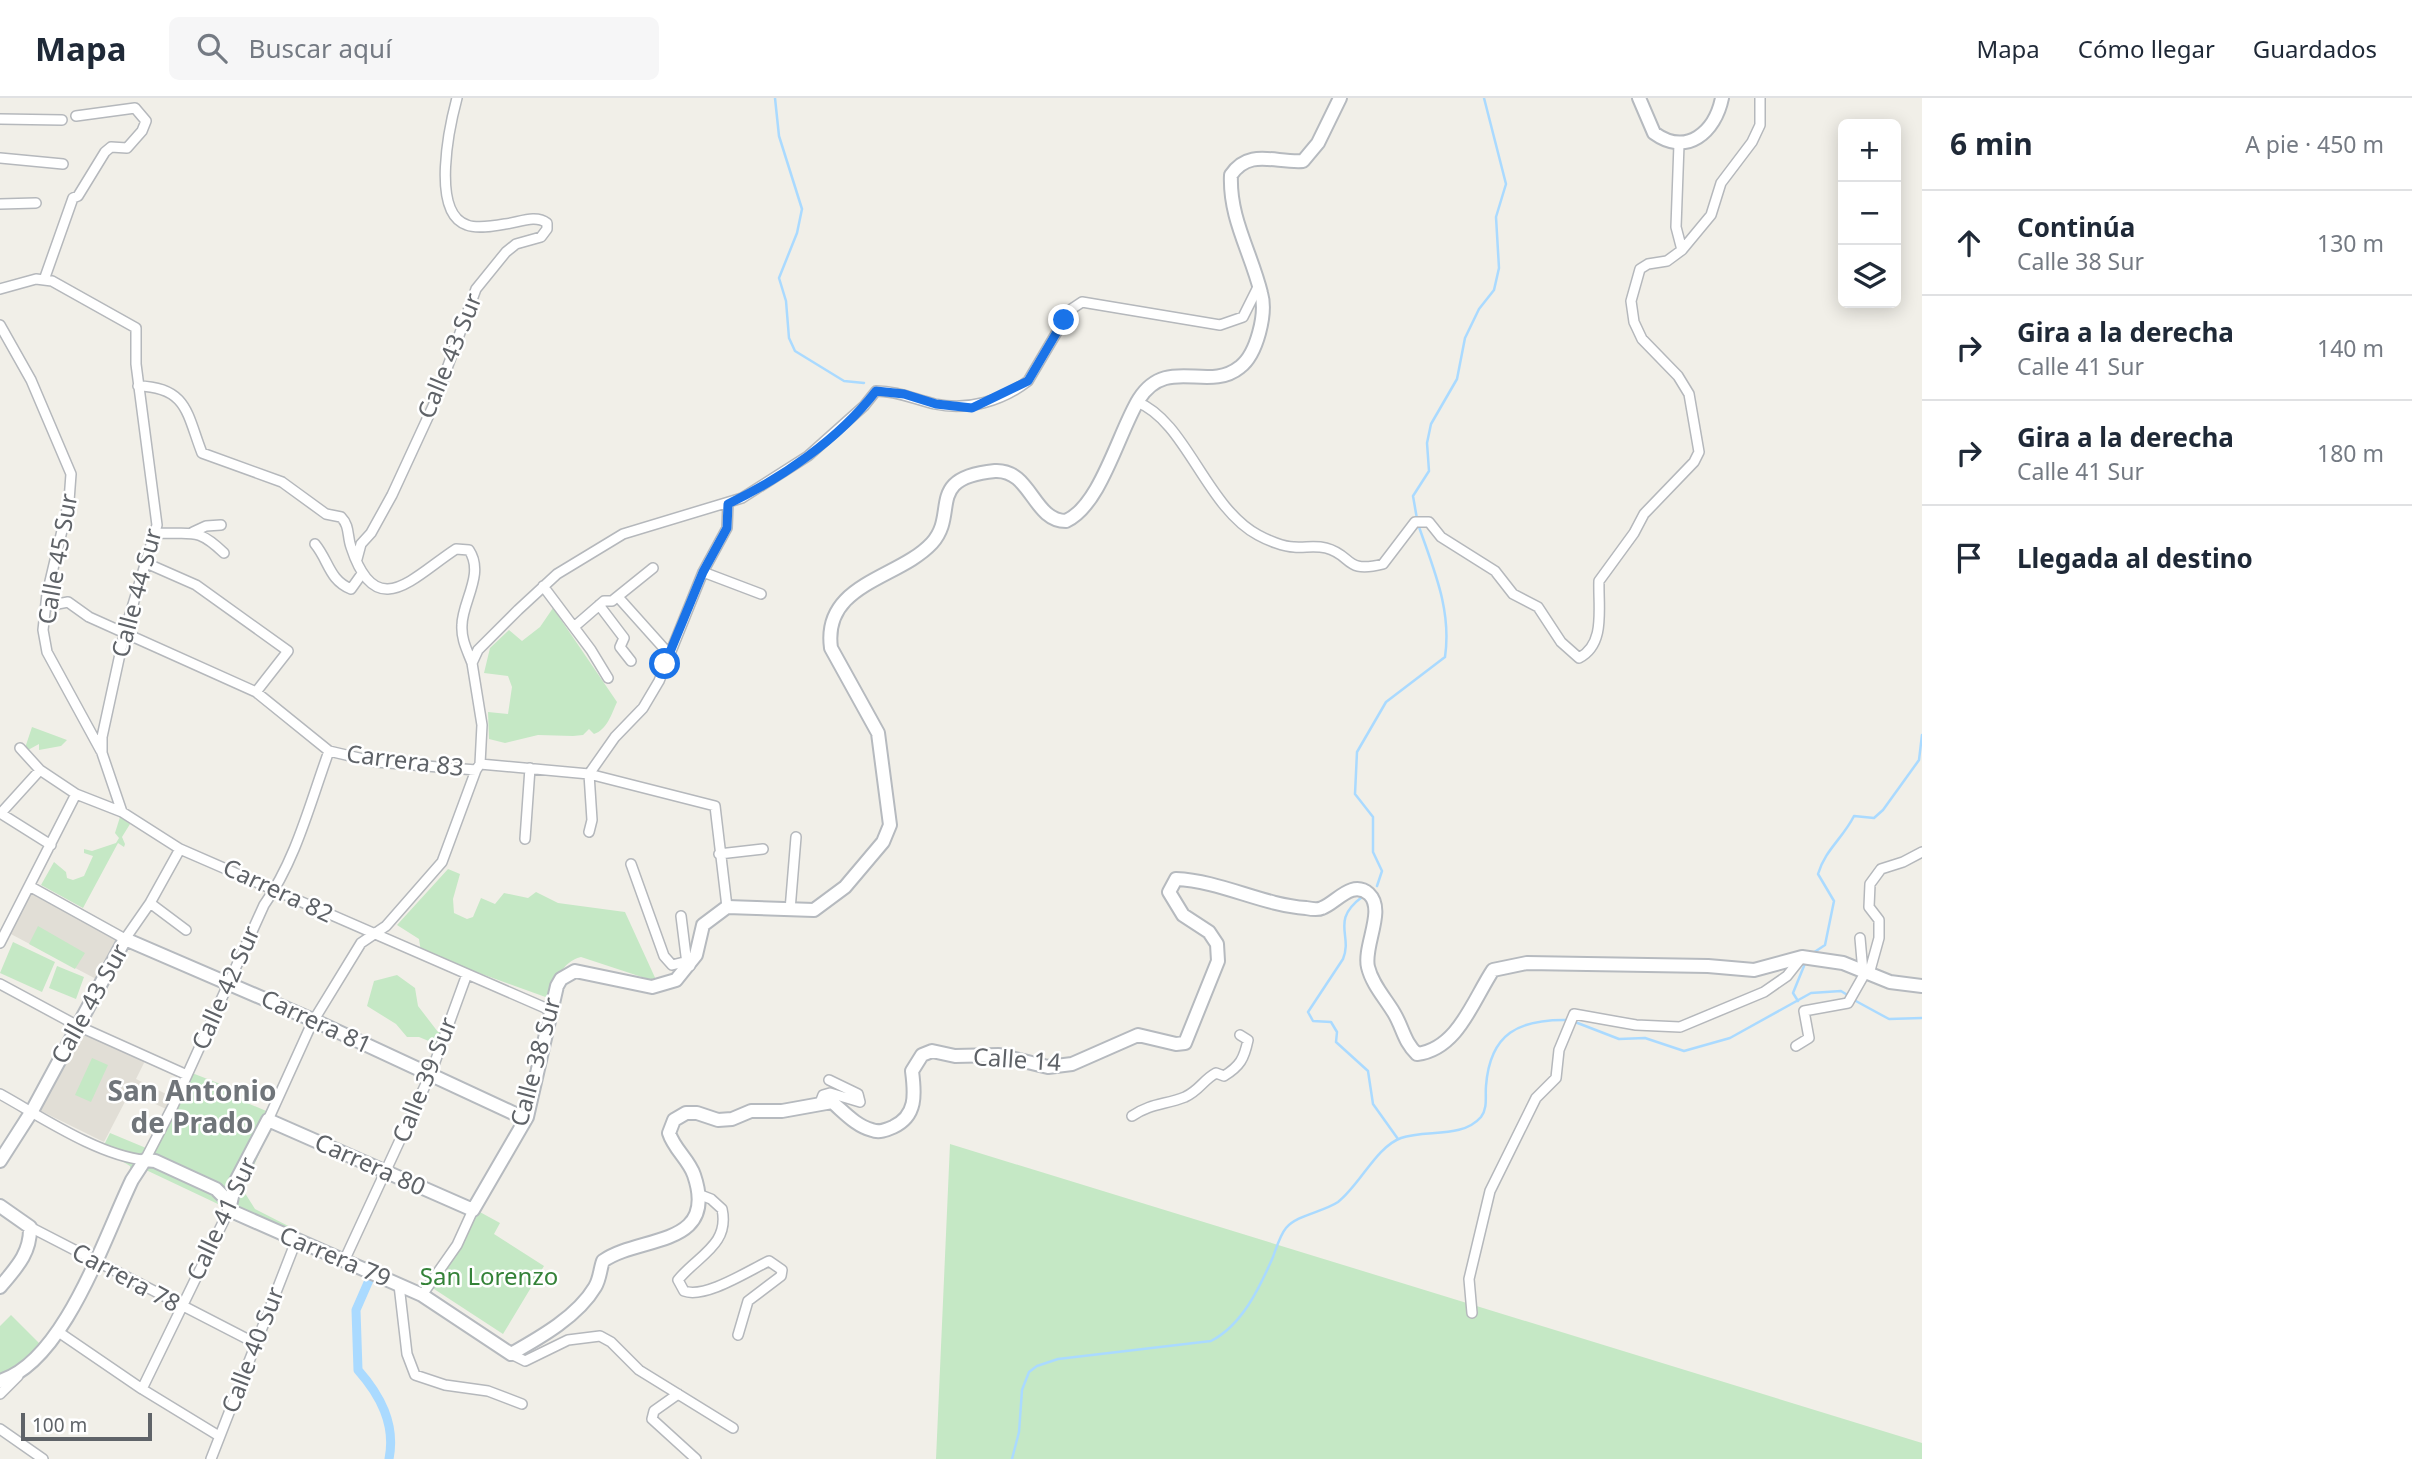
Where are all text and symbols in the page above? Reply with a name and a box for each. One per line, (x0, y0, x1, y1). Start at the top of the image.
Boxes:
search box (169, 17, 659, 80)
text: Mapa (35, 26, 127, 71)
icon: search (193, 29, 231, 67)
text: Buscar aquí (249, 30, 392, 66)
text: Mapa (1976, 32, 2040, 65)
text: Cómo llegar (2078, 32, 2215, 65)
text: Guardados (2253, 32, 2377, 65)
map controls (1838, 119, 1901, 308)
button: + (1838, 119, 1901, 182)
text: 6 min (1950, 123, 2033, 164)
text: A pie · 450 m (2245, 128, 2384, 160)
button: − (1838, 182, 1901, 245)
text: Continúa (2017, 209, 2135, 245)
icon: ahead (1950, 224, 1988, 262)
text: 130 m (2317, 227, 2384, 259)
button: layers (1838, 245, 1901, 308)
text: Calle 38 Sur (2017, 245, 2144, 277)
street label: Calle 43 Sur (409, 288, 489, 423)
route end (1048, 304, 1079, 335)
text: Gira a la derecha (2017, 314, 2234, 350)
icon: right (1950, 329, 1988, 367)
text: 140 m (2317, 332, 2384, 364)
text: Calle 41 Sur (2017, 350, 2144, 382)
text: Gira a la derecha (2017, 419, 2234, 455)
icon: right (1950, 434, 1988, 472)
text: 180 m (2317, 437, 2384, 469)
text: Calle 41 Sur (2017, 455, 2144, 487)
street label: Calle 45 Sur (29, 491, 84, 627)
street label: Calle 44 Sur (102, 524, 169, 661)
icon: arrive (1950, 539, 1988, 577)
text: Llegada al destino (2017, 540, 2253, 576)
route start (649, 648, 680, 679)
street label: Carrera 83 (345, 736, 466, 783)
street label: Carrera 82 (218, 850, 339, 930)
street label: Calle 42 Sur (183, 920, 267, 1055)
street label: Calle 43 Sur (42, 937, 135, 1069)
street label: Carrera 81 (256, 981, 377, 1061)
street label: Calle 38 Sur (501, 993, 568, 1130)
street label: Calle 39 Sur (384, 1012, 464, 1147)
street label: Calle 14 (972, 1039, 1063, 1078)
district label: San Antonio de Prado (108, 1071, 276, 1141)
street label: Carrera 80 (310, 1125, 431, 1203)
street label: Calle 41 Sur (178, 1151, 264, 1285)
street label: Carrera 79 (275, 1217, 396, 1294)
street label: Carrera 78 (67, 1234, 187, 1319)
park label: San Lorenzo (420, 1259, 558, 1292)
street label: Calle 40 Sur (212, 1282, 291, 1417)
scale bar (21, 1410, 152, 1442)
text: 100 m (32, 1412, 87, 1438)

